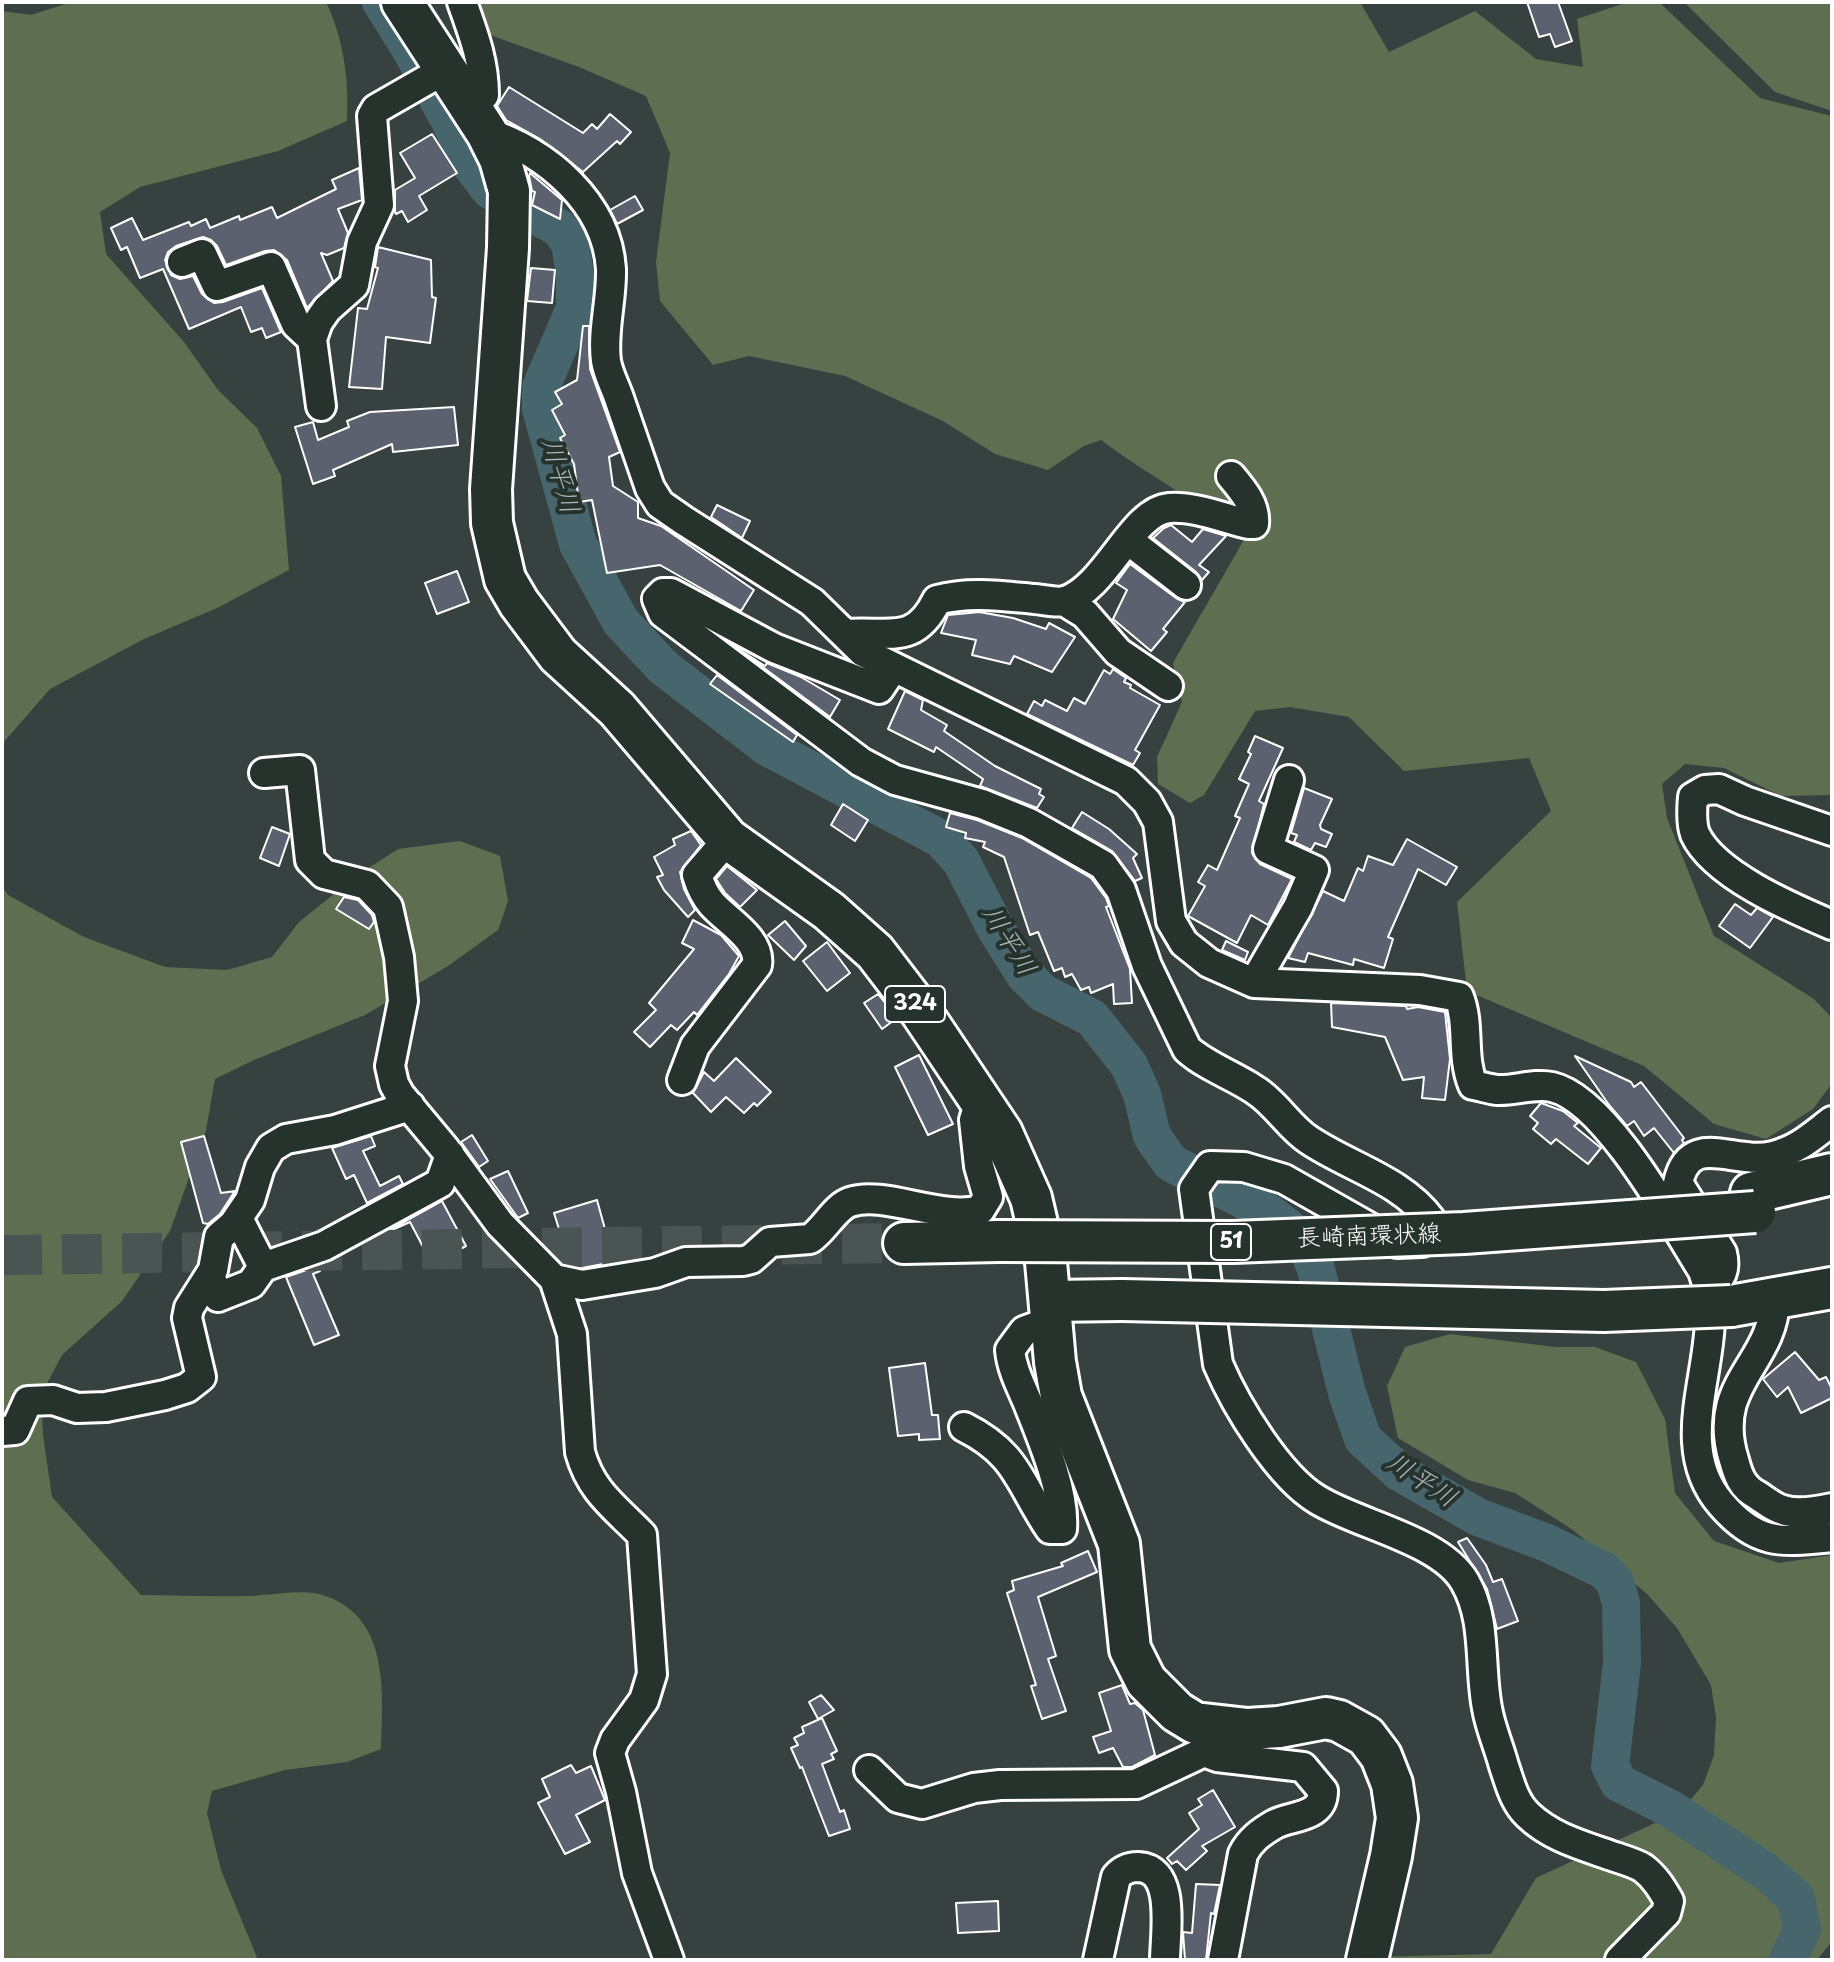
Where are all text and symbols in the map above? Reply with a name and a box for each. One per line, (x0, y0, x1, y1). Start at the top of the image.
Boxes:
water label: 川平川 (533, 434, 585, 518)
water label: 川平川 (974, 900, 1042, 982)
road number: 324 (885, 986, 945, 1022)
street label: 長崎南環状線 (1297, 1220, 1441, 1254)
road number: 51 (1211, 1224, 1251, 1260)
water label: 川平川 (1380, 1447, 1462, 1515)

